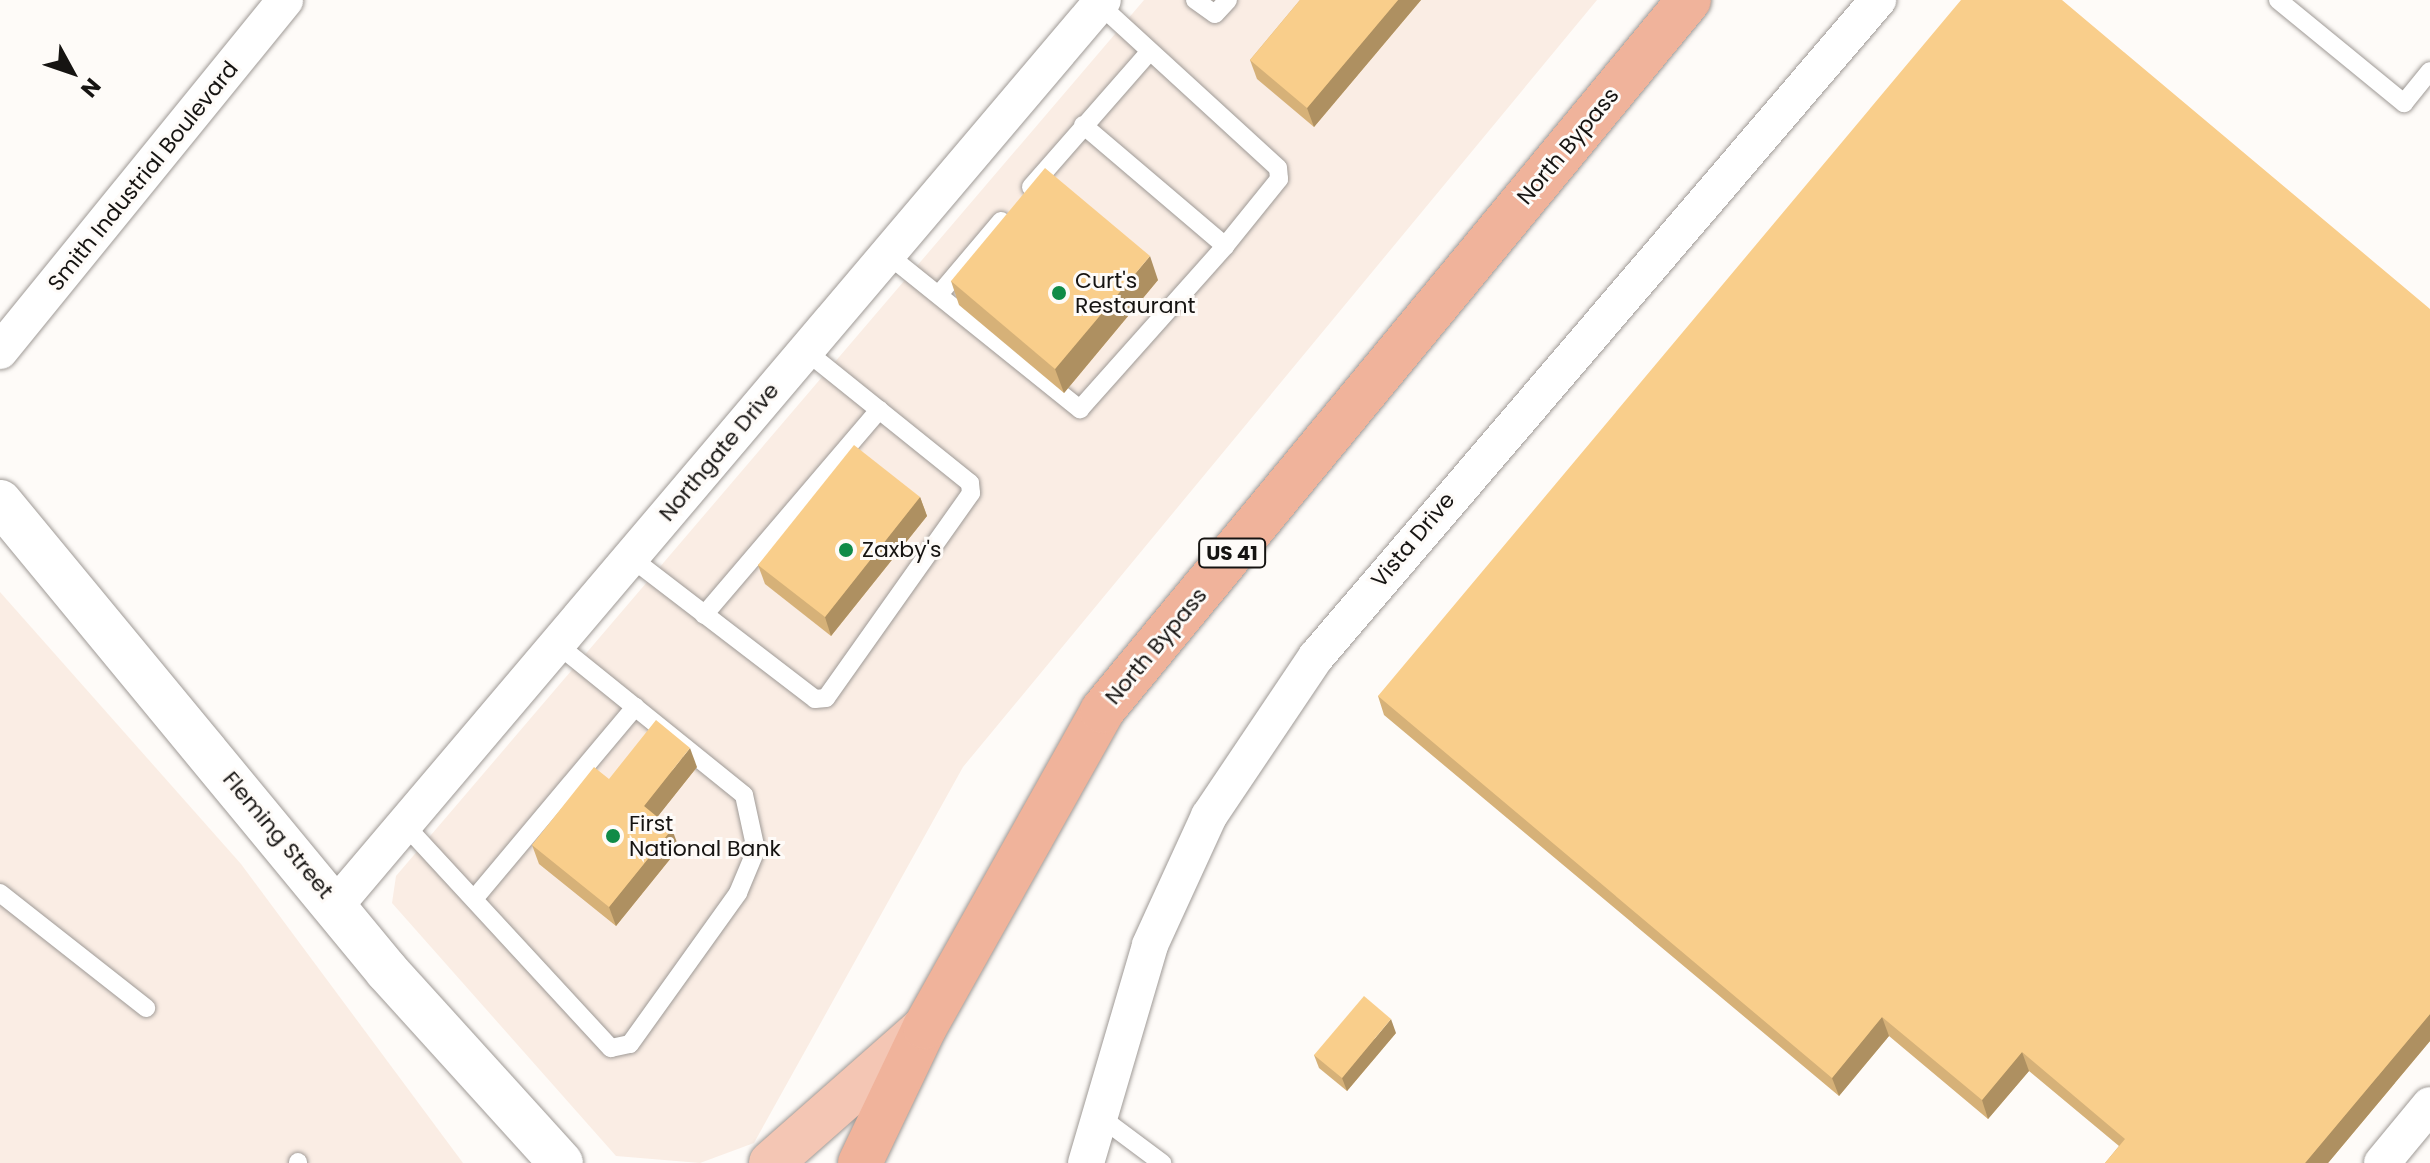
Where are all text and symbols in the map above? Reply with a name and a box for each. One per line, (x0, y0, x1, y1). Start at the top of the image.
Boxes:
north arrow (32, 32, 112, 112)
street label: Smith Industrial Boulevard (42, 56, 244, 296)
text: N (74, 71, 108, 104)
street label: North Bypass (1512, 82, 1624, 210)
place label: Curt's Restaurant (1075, 267, 1196, 318)
marker: Curt's Restaurant (1050, 284, 1068, 302)
street label: Northgate Drive (654, 378, 784, 526)
street label: Vista Drive (1366, 487, 1460, 593)
place label: Zaxby's (862, 537, 942, 563)
road number: US 41 (1198, 537, 1266, 569)
marker: Zaxby's (837, 541, 855, 559)
street label: North Bypass (1100, 582, 1212, 710)
street label: Fleming Street (217, 766, 339, 904)
place label: First National Bank (629, 810, 781, 862)
marker: First National Bank (604, 827, 622, 845)

